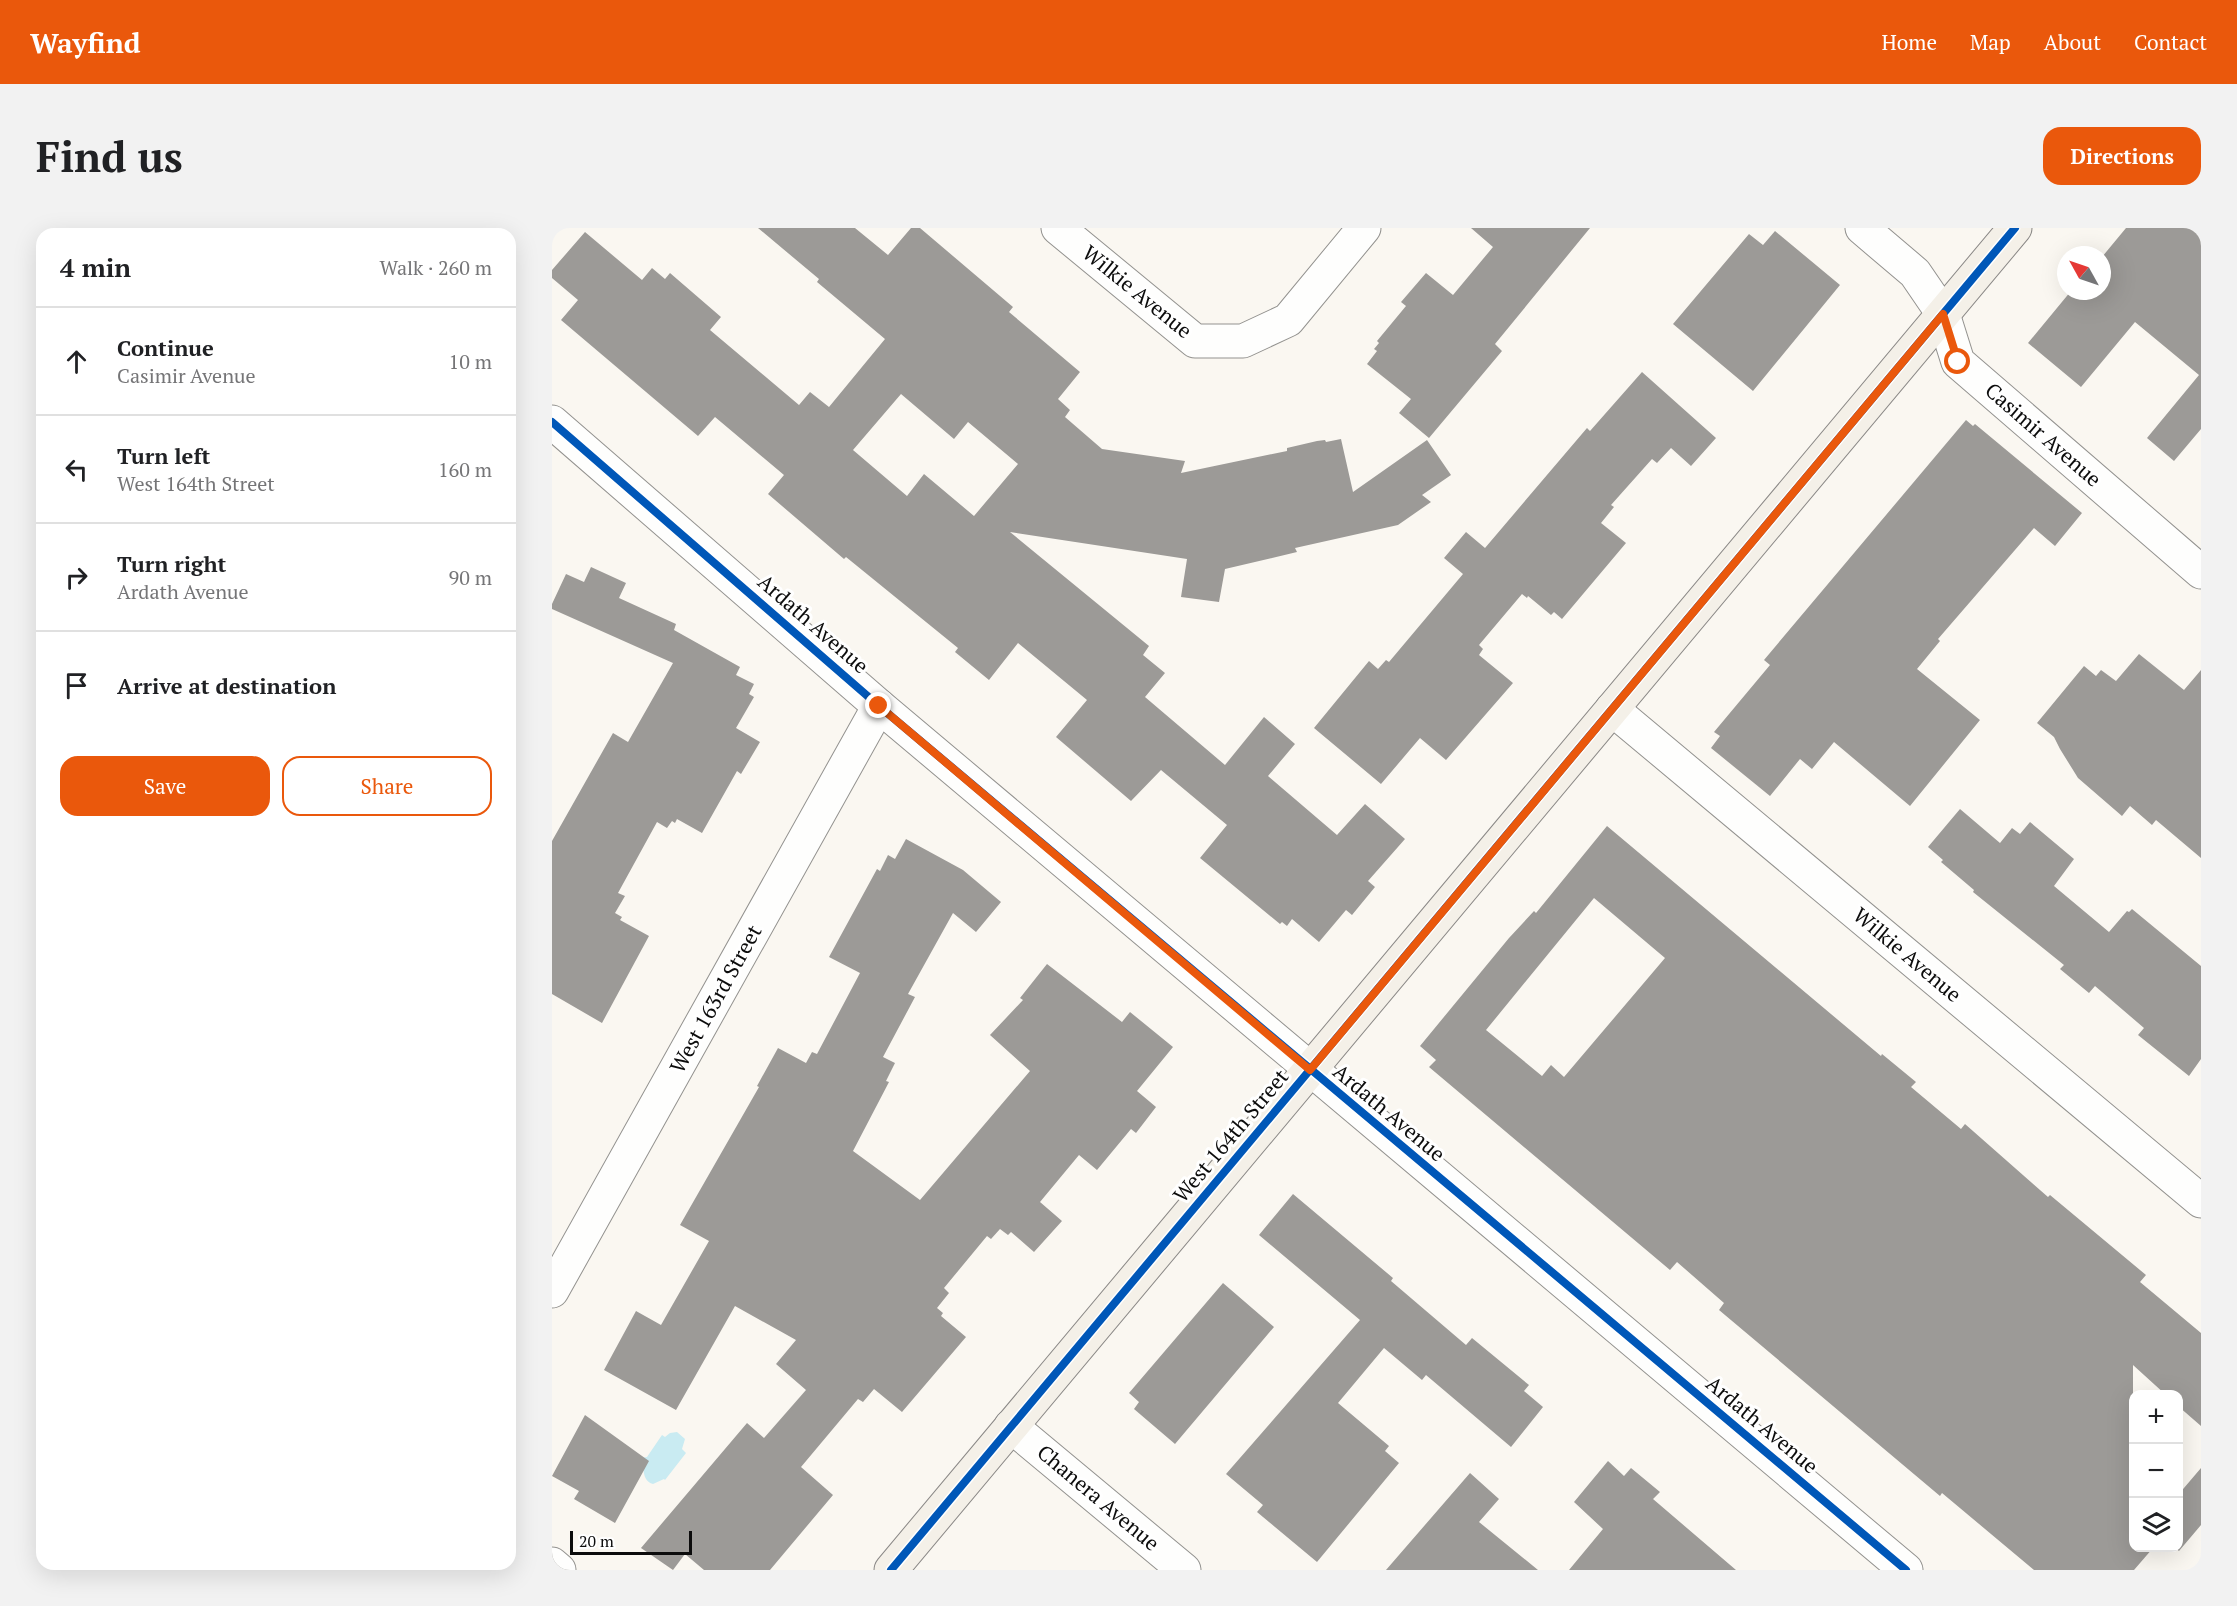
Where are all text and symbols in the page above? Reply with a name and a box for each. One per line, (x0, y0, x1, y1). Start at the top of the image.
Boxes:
text: Wayfind (30, 24, 141, 61)
text: Home (1881, 28, 1937, 56)
text: Map (1970, 28, 2011, 56)
text: About (2044, 28, 2101, 56)
text: Contact (2134, 28, 2207, 56)
button: Directions (2043, 127, 2201, 185)
text: Find us (36, 128, 183, 184)
street label: Wilkie Avenue (1077, 238, 1198, 344)
north arrow (2057, 246, 2111, 300)
text: 4 min (60, 250, 131, 284)
text: Walk · 260 m (380, 254, 492, 281)
text: Continue (117, 333, 214, 362)
icon: ahead (60, 345, 93, 378)
text: 10 m (449, 348, 492, 375)
route start (1944, 348, 1970, 374)
text: Casimir Avenue (117, 362, 256, 389)
street label: Casimir Avenue (1980, 376, 2108, 493)
text: Turn left (117, 441, 210, 470)
icon: left (60, 453, 93, 486)
text: 160 m (438, 456, 492, 483)
text: West 164th Street (117, 470, 275, 497)
text: Turn right (117, 549, 226, 578)
icon: right (60, 561, 93, 594)
text: 90 m (449, 564, 492, 591)
street label: Ardath Avenue (752, 567, 875, 679)
text: Ardath Avenue (117, 578, 249, 605)
icon: arrive (60, 669, 93, 702)
text: Arrive at destination (117, 671, 336, 700)
route end (865, 692, 891, 718)
button: Save (60, 756, 270, 816)
button: Share (282, 756, 492, 816)
street label: Wilkie Avenue (1848, 901, 1968, 1008)
street label: West 163rd Street (663, 919, 768, 1078)
street label: Ardath Avenue (1328, 1057, 1452, 1167)
street label: West 164th Street (1166, 1063, 1294, 1208)
street label: Ardath Avenue (1701, 1369, 1825, 1479)
map controls (2129, 1390, 2183, 1552)
button: + (2129, 1390, 2183, 1444)
street label: Chanera Avenue (1032, 1438, 1166, 1557)
button: − (2129, 1444, 2183, 1498)
button: layers (2129, 1498, 2183, 1552)
scale bar (570, 1528, 692, 1556)
text: 20 m (579, 1530, 614, 1552)

